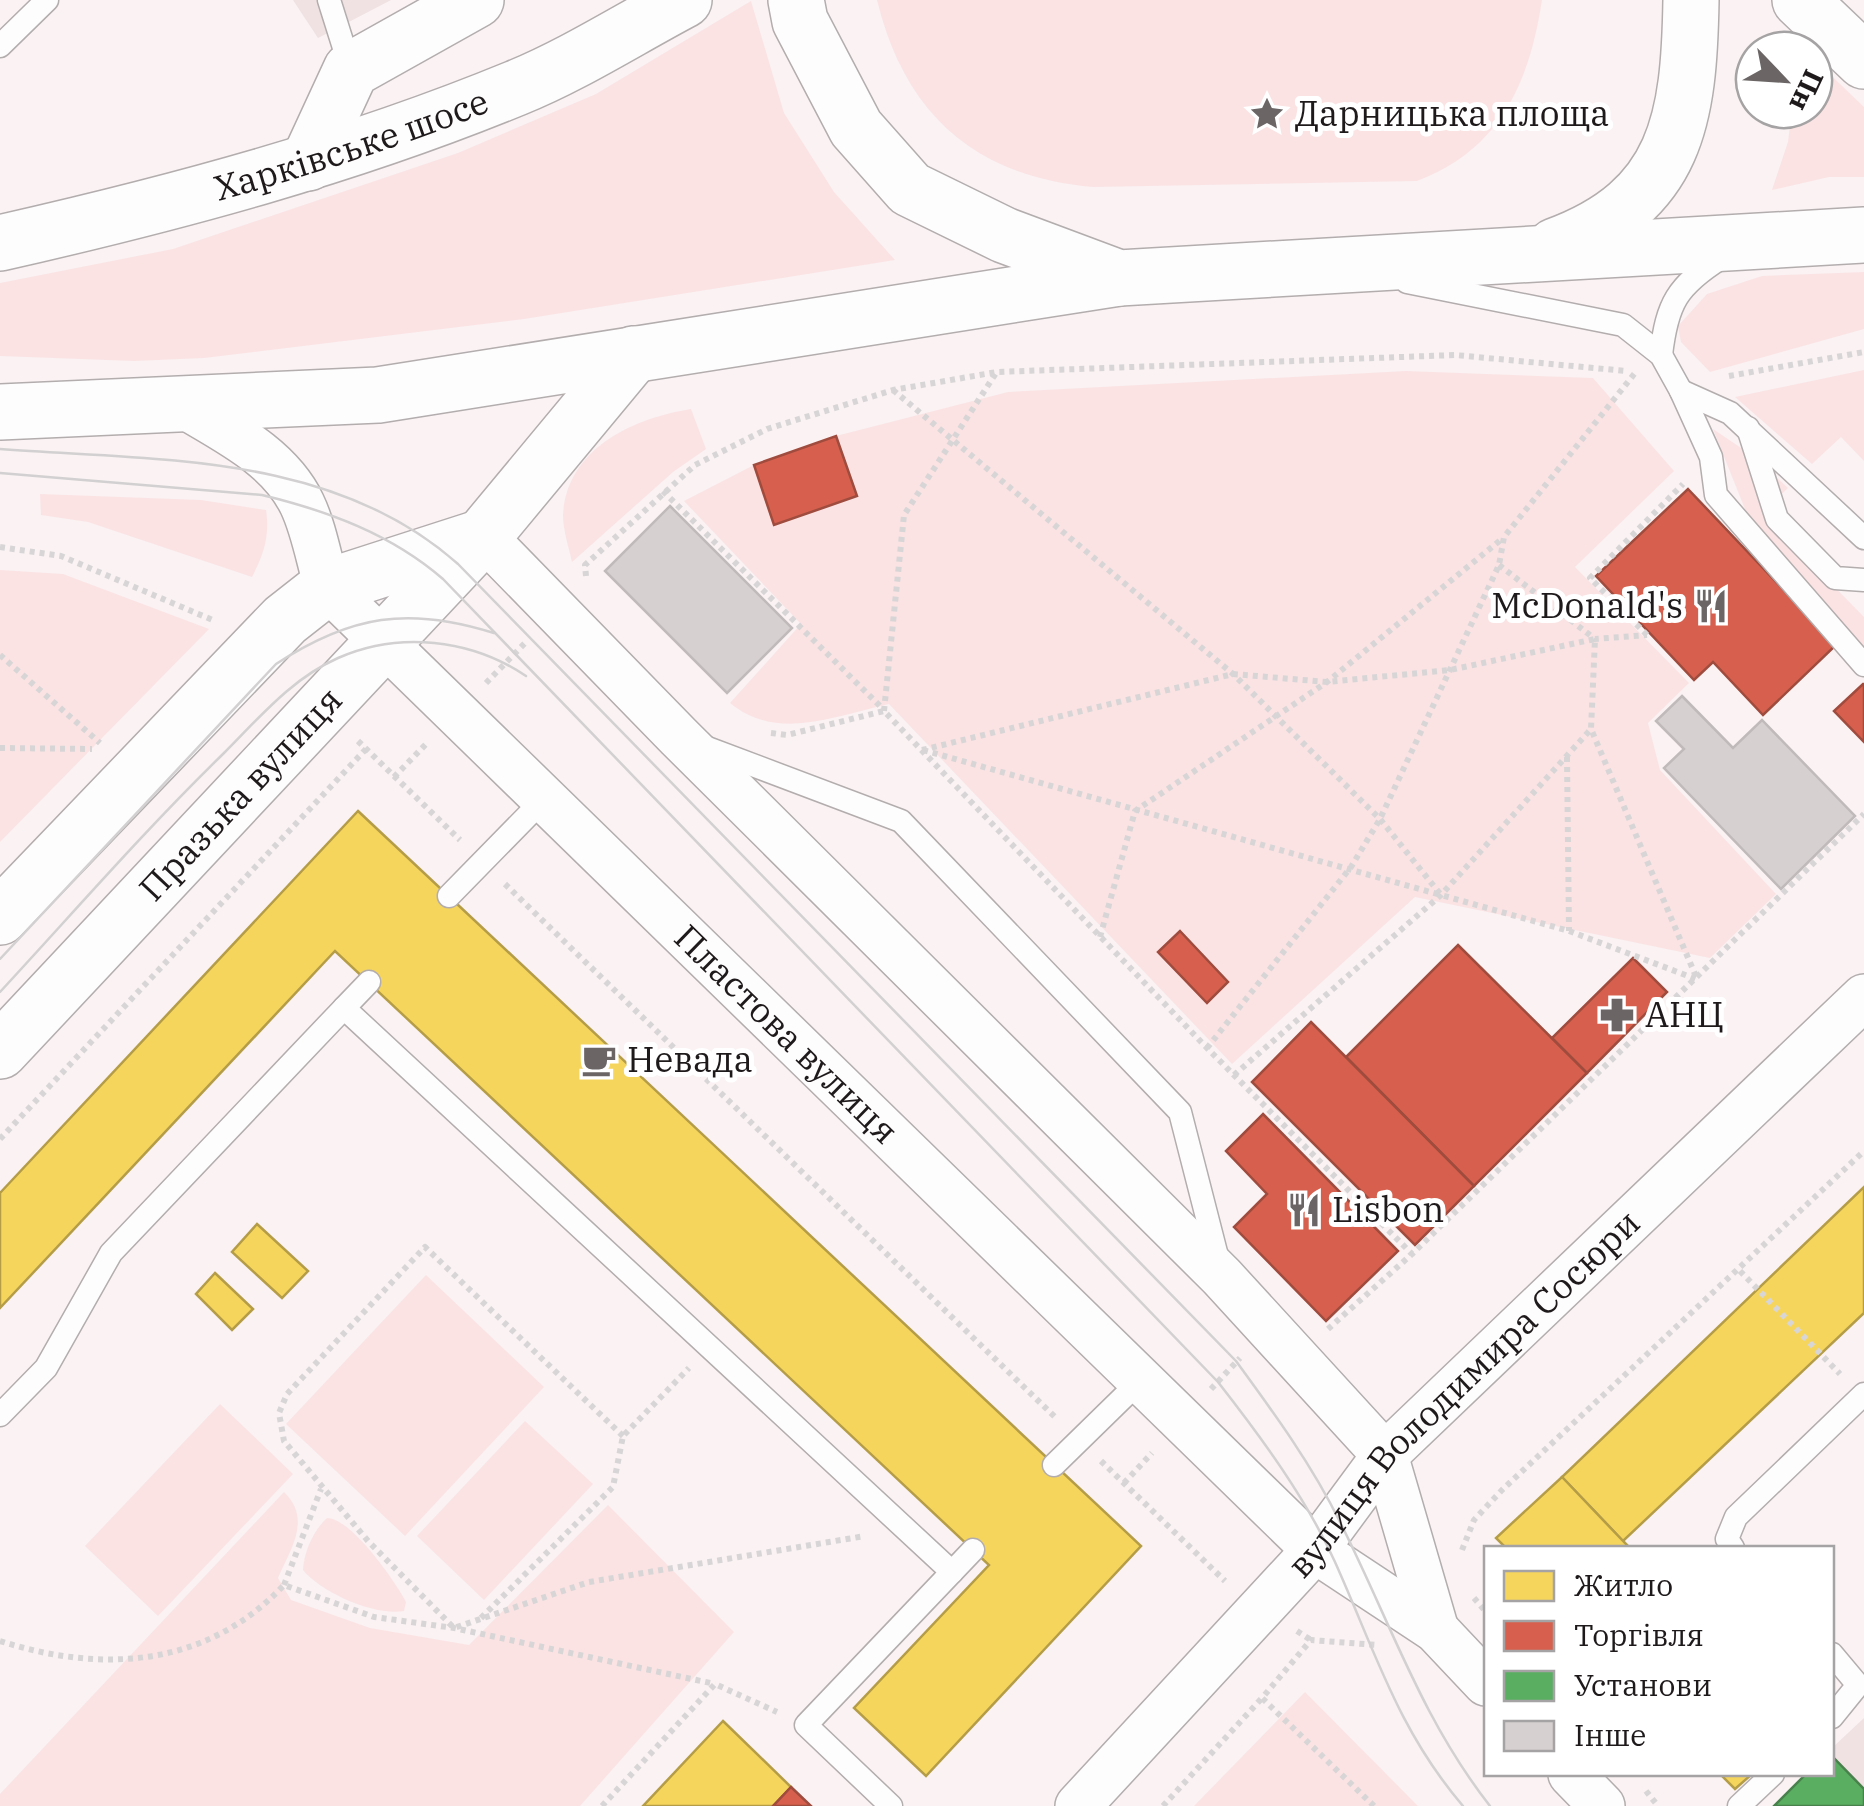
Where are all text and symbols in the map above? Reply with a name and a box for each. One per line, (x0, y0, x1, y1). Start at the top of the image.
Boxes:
north arrow (1734, 30, 1834, 130)
text: Пн (1782, 64, 1833, 118)
street label: Харківське шосе (209, 77, 495, 211)
place label: Дарницька площа (1295, 90, 1609, 136)
place icon: Дарницька площа (1248, 95, 1286, 133)
place label: McDonald's (1491, 582, 1683, 628)
restaurant icon: McDonald's (1692, 587, 1730, 625)
street label: Празька вулиця (129, 677, 352, 910)
street label: Пластова вулиця (665, 914, 908, 1153)
place label: АНЦ (1645, 991, 1724, 1037)
pharmacy icon: АНЦ (1598, 996, 1636, 1034)
place label: Невада (627, 1036, 753, 1082)
cafe icon: Невада (580, 1041, 618, 1079)
place label: Lisbon (1332, 1186, 1444, 1232)
restaurant icon: Lisbon (1285, 1191, 1323, 1229)
street label: вулиця Володимира Сосюри (1277, 1200, 1649, 1587)
legend (1484, 1546, 1834, 1776)
text: Житло (1574, 1565, 1673, 1604)
text: Торгівля (1574, 1615, 1704, 1654)
text: Установи (1574, 1665, 1712, 1704)
text: Інше (1574, 1715, 1646, 1754)

